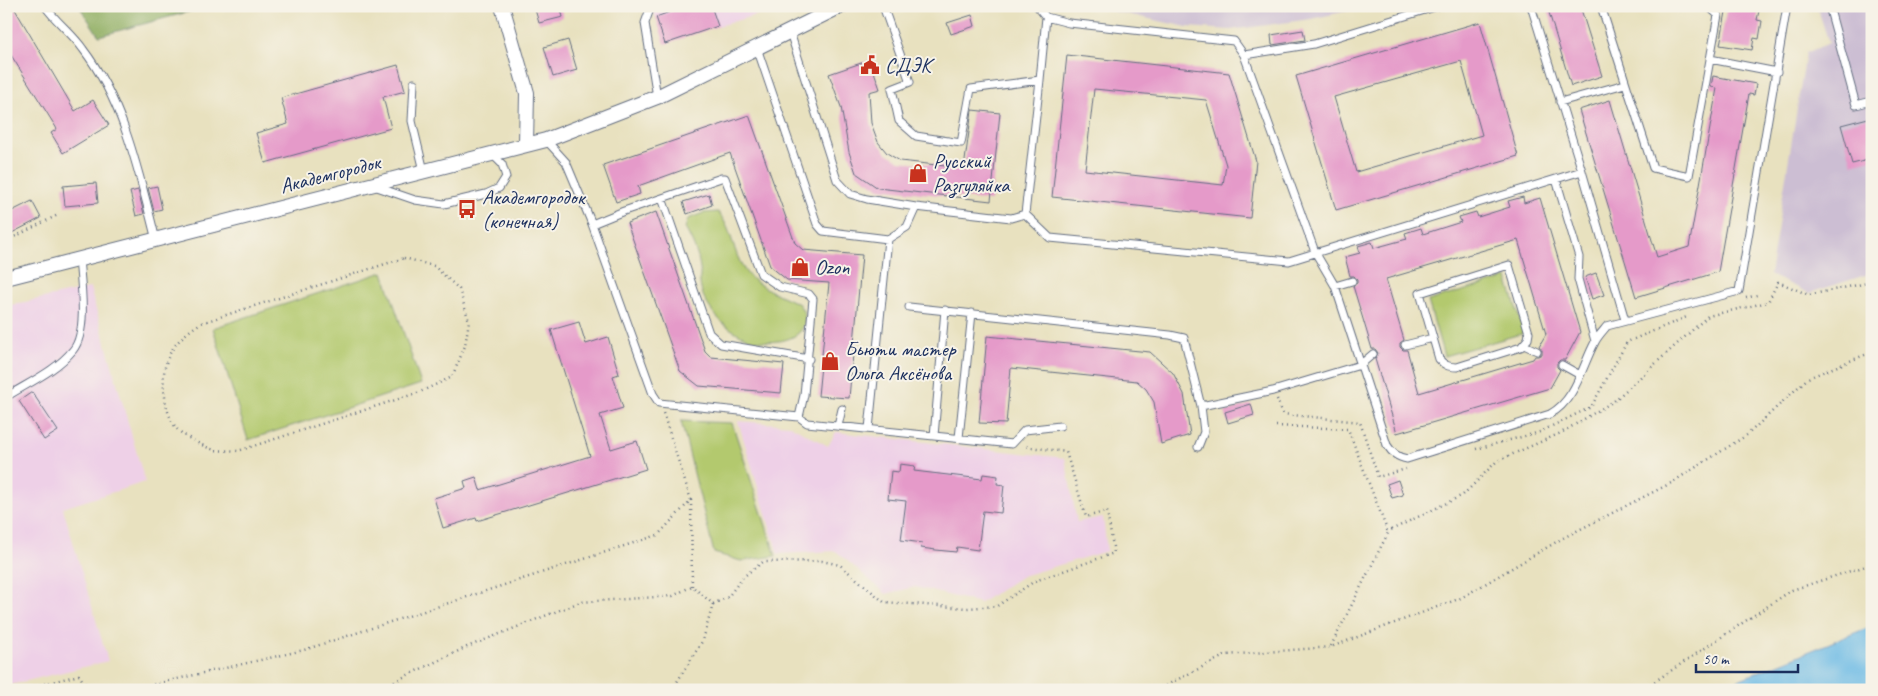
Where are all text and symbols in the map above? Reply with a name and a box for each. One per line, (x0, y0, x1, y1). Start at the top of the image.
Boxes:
place label: СДЭК (885, 52, 935, 78)
public building icon: СДЭК (859, 54, 881, 76)
street label: Академгородок (277, 148, 385, 199)
place label: Русский Разгуляйка (933, 148, 1011, 199)
shop icon: Русский Разгуляйка (907, 162, 929, 184)
place label: Академгородок (конечная) (482, 184, 587, 234)
bus stop icon: Академгородок (конечная) (456, 198, 478, 220)
place label: Ozon (815, 254, 850, 280)
shop icon: Ozon (789, 256, 811, 278)
place label: Бьюти мастер Oльга Аксёнова (845, 336, 958, 386)
shop icon: Бьюти мастер Oльга Аксёнова (819, 350, 841, 372)
scale bar (1696, 641, 1798, 673)
text: 50 m (1703, 650, 1730, 669)

